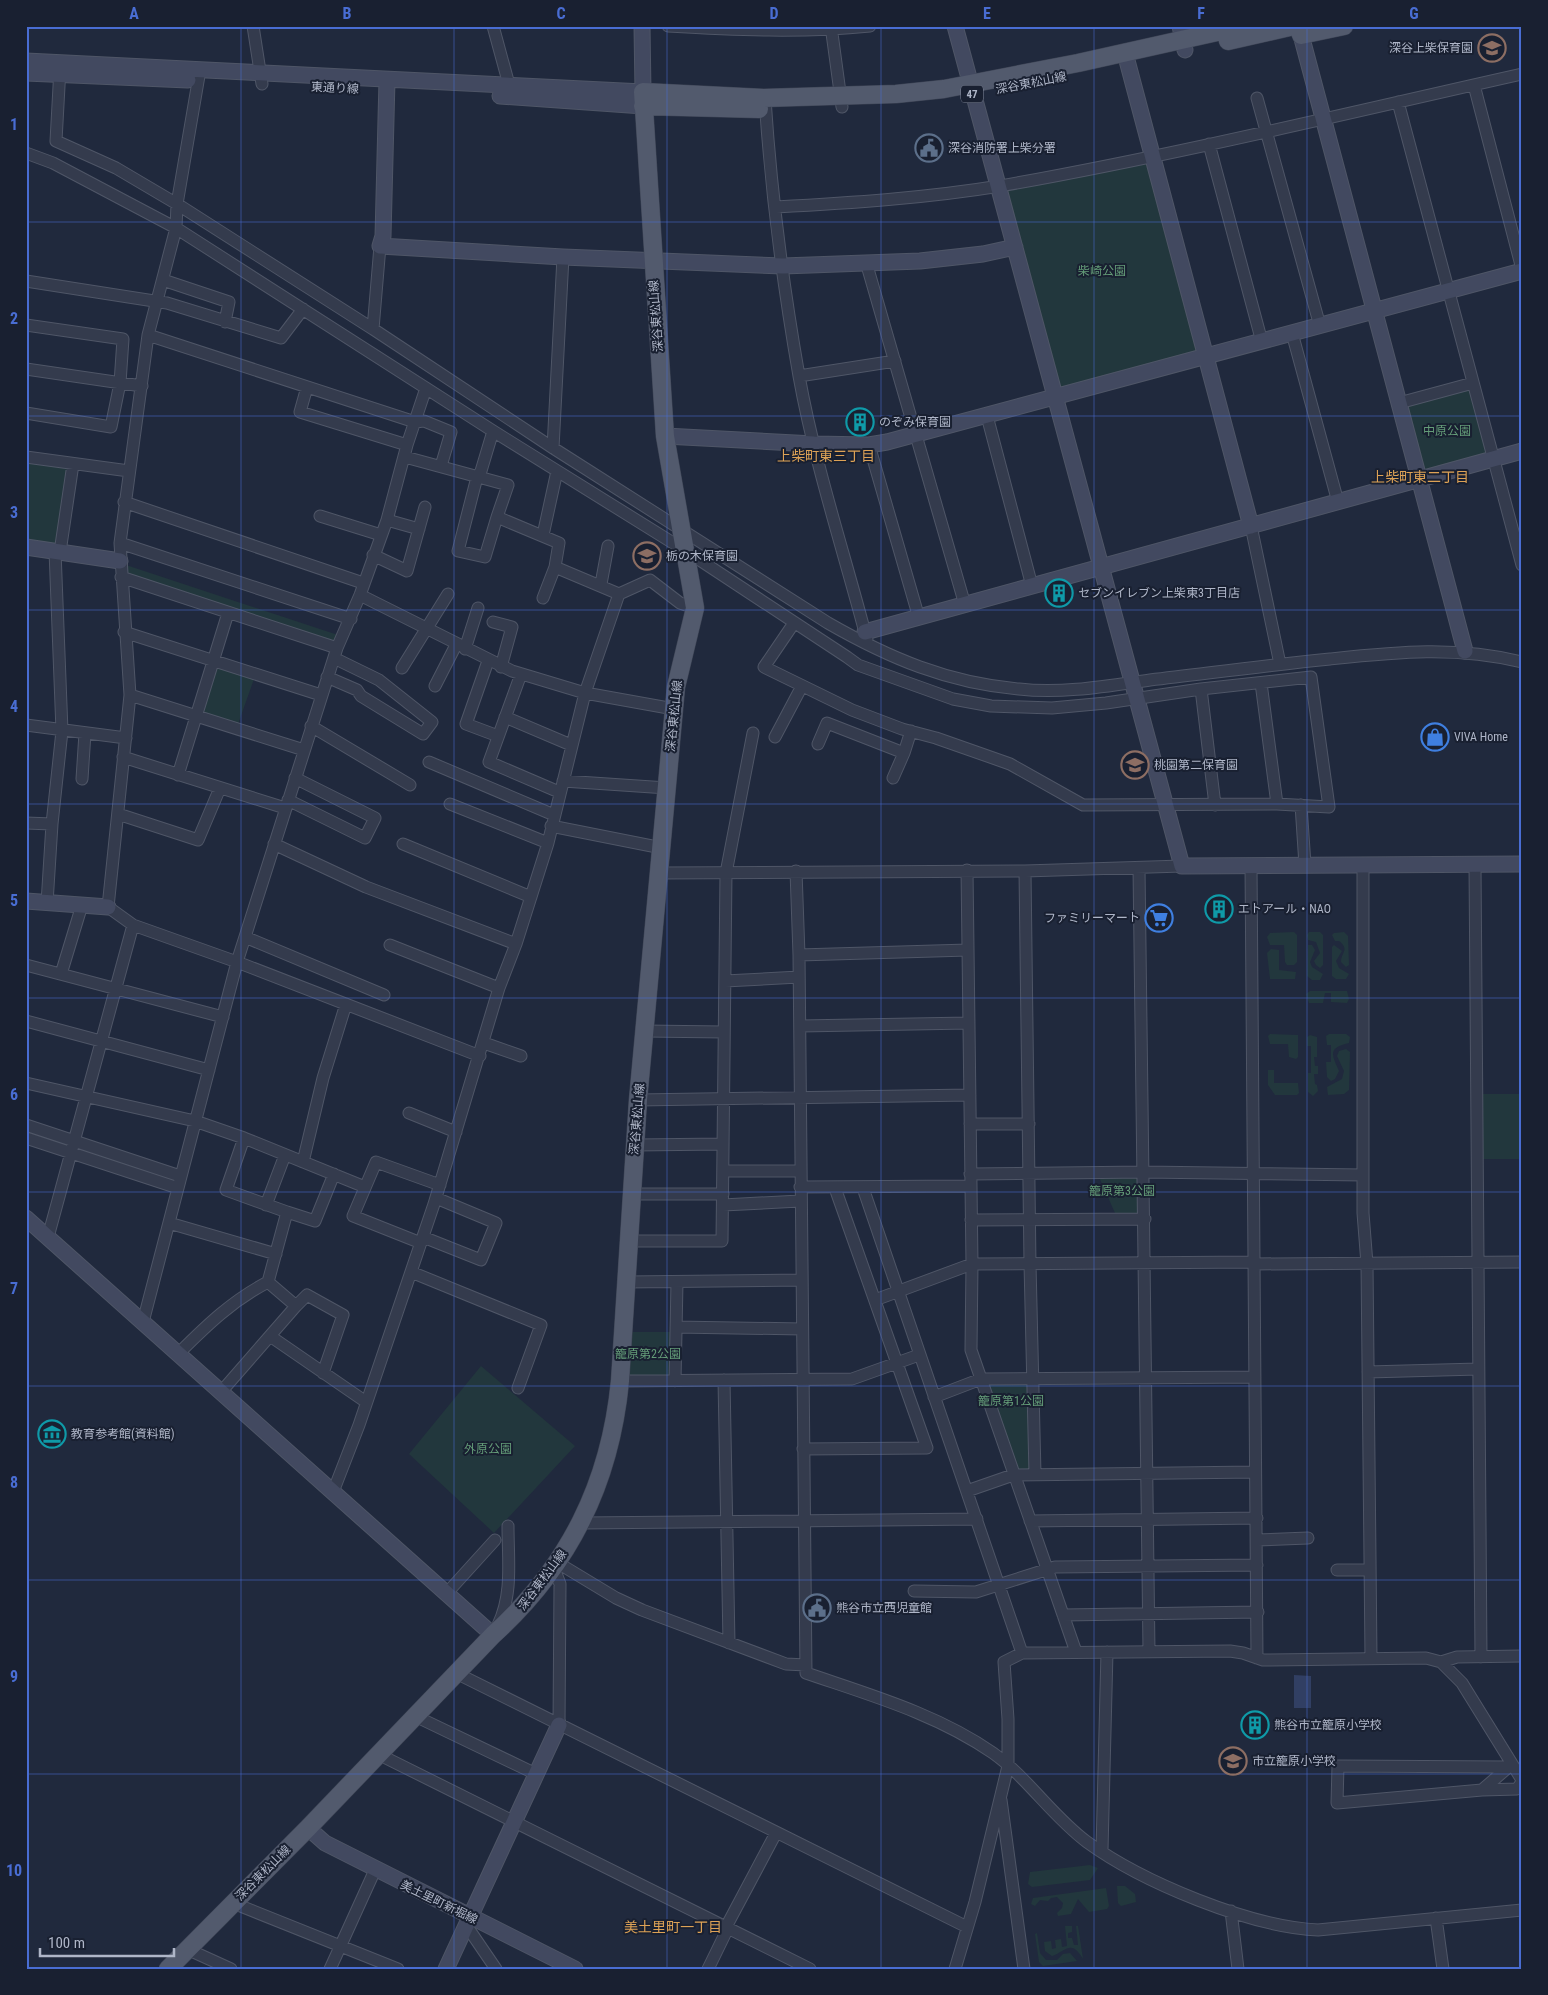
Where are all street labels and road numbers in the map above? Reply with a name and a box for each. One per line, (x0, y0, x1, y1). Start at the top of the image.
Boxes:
street label: 深谷東松山線 (994, 69, 1068, 97)
street label: 東通り線 (311, 80, 359, 96)
road number: 47 (961, 86, 983, 102)
street label: 深谷東松山線 (647, 280, 665, 352)
street label: 深谷東松山線 (663, 679, 685, 753)
street label: 深谷東松山線 (627, 1083, 647, 1155)
street label: 深谷東松山線 (515, 1547, 569, 1613)
street label: 深谷東松山線 (233, 1843, 293, 1903)
street label: 美土里町新堀線 (398, 1877, 480, 1927)

